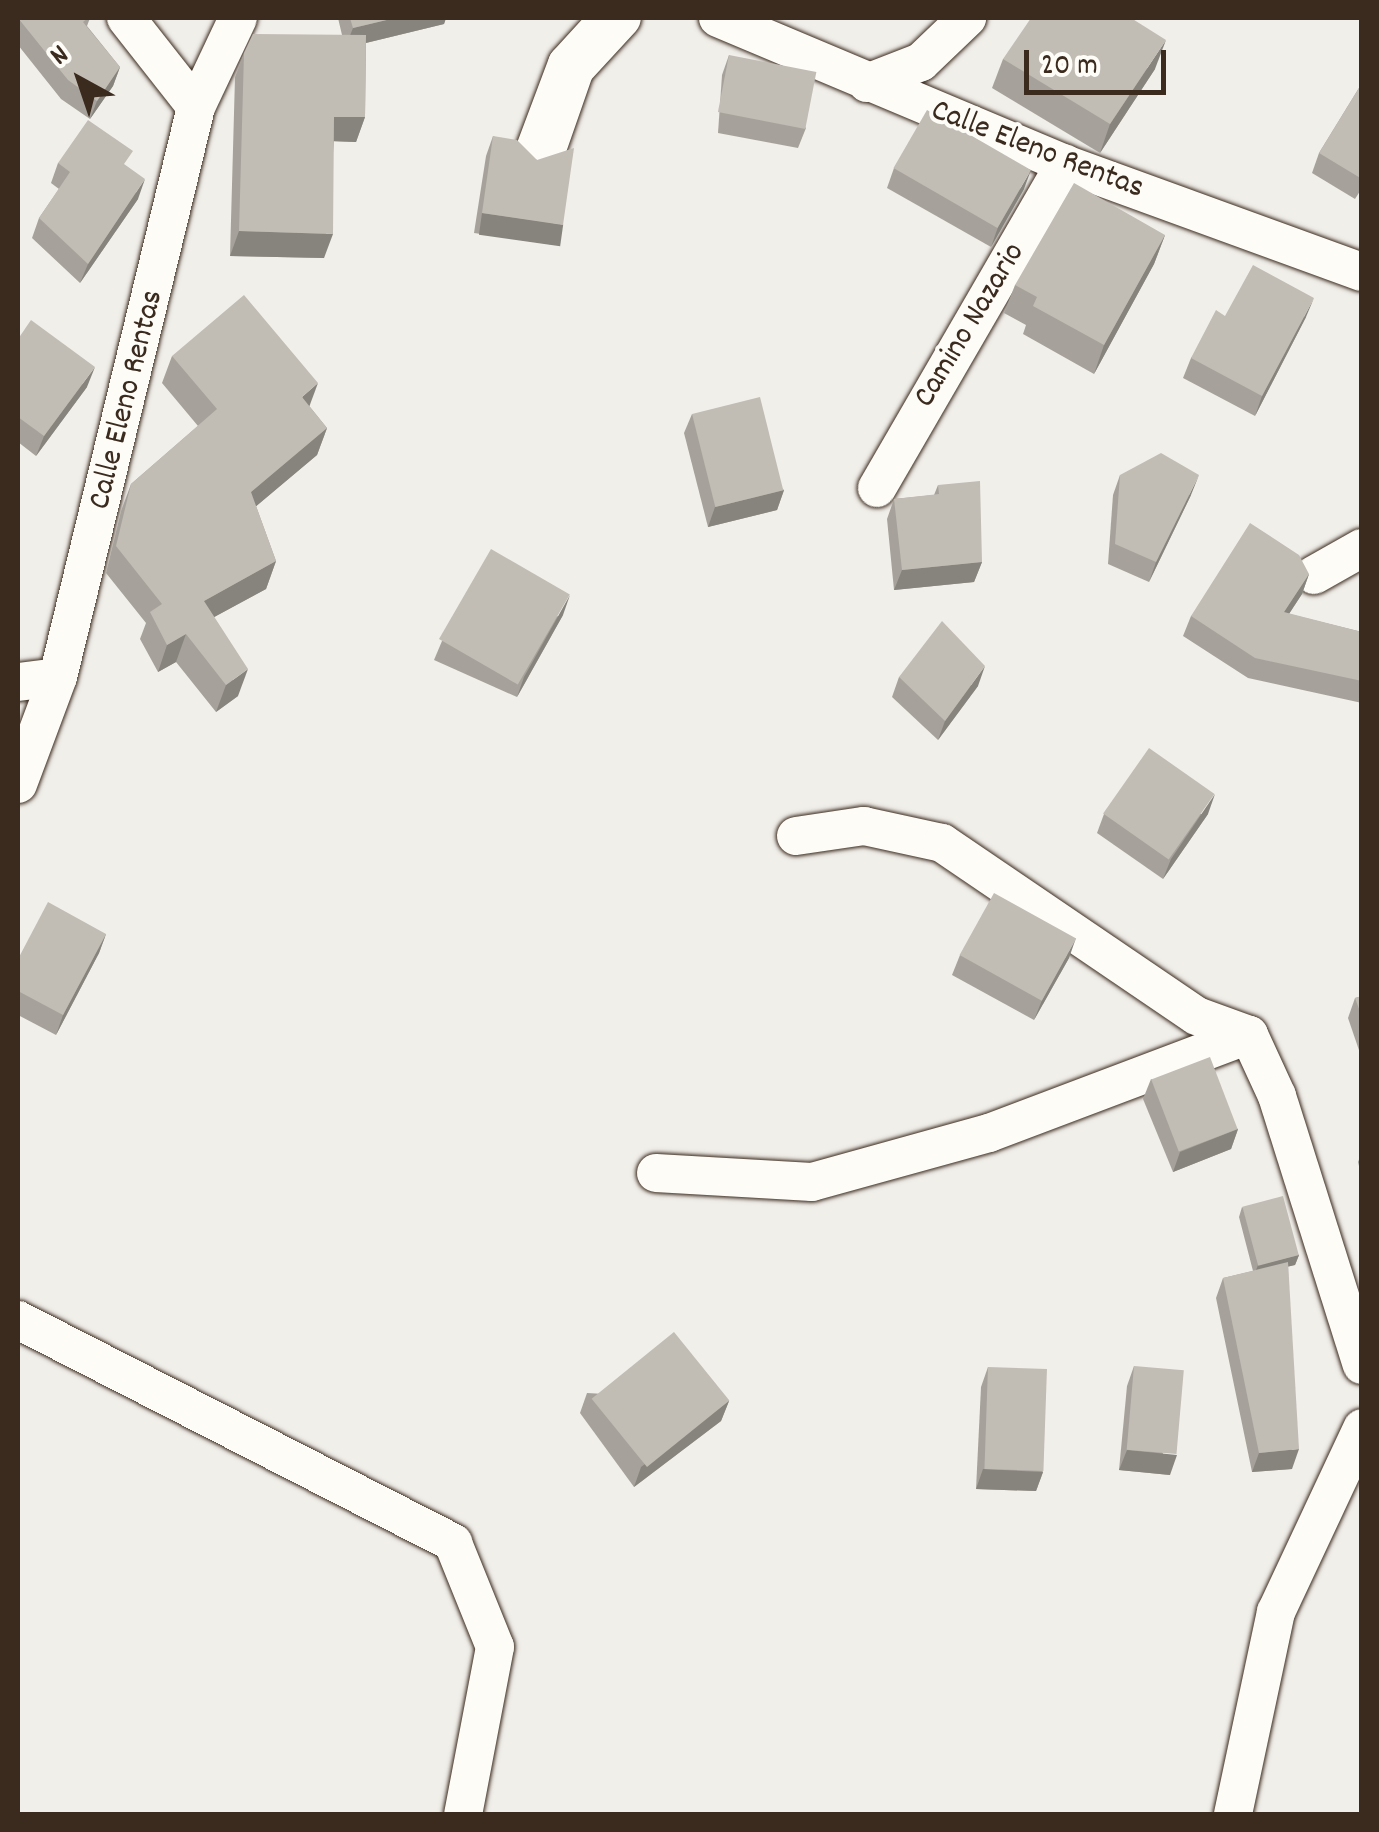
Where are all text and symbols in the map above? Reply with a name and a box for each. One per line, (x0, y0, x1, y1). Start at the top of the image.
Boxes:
north arrow (30, 30, 130, 130)
scale bar (1029, 30, 1172, 92)
text: N (43, 37, 79, 77)
text: 20 m (1041, 46, 1098, 89)
street label: Calle Eleno Rentas (925, 93, 1149, 209)
street label: Camino Nazario (907, 237, 1035, 415)
street label: Calle Eleno Rentas (82, 286, 174, 514)

